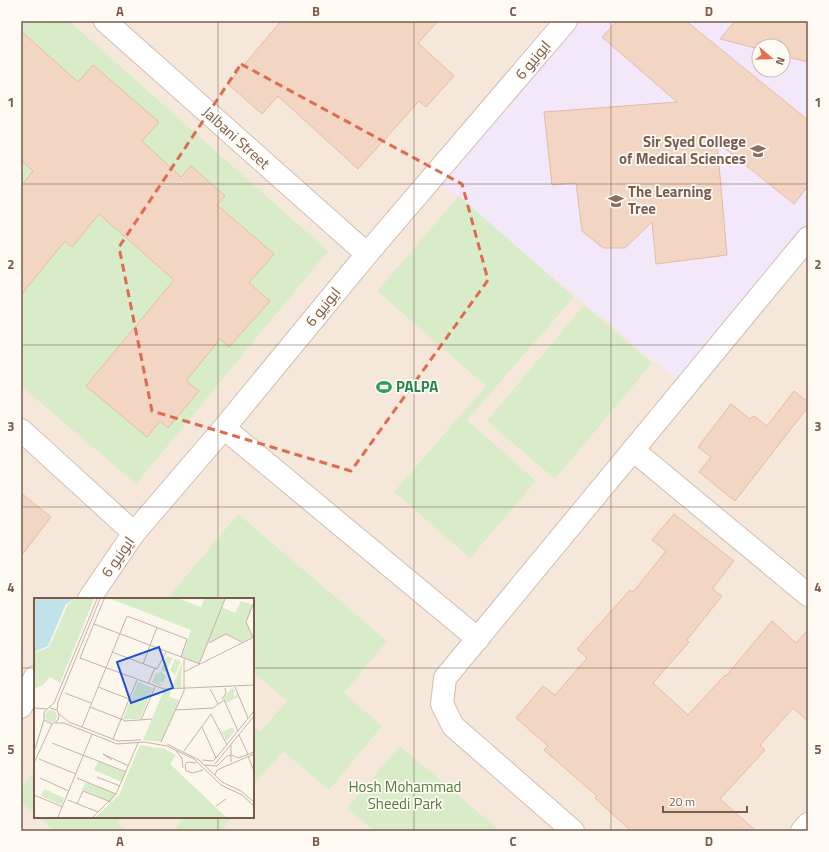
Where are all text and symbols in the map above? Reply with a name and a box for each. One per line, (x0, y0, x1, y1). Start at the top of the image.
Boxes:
text: A (116, 1, 124, 21)
text: B (312, 1, 320, 21)
text: C (509, 1, 517, 21)
text: D (705, 1, 713, 21)
street label: ایونیو 6 (509, 35, 556, 85)
north arrow (751, 38, 791, 78)
text: N (772, 55, 789, 67)
text: 1 (7, 92, 15, 112)
text: 1 (814, 92, 822, 112)
street label: Jalbani Street (197, 101, 276, 175)
place label: Sir Syed College of Medical Sciences (619, 130, 746, 170)
school or university icon: Sir Syed College of Medical Sciences (749, 142, 767, 160)
place label: The Learning Tree (628, 180, 712, 220)
school or university icon: The Learning Tree (607, 192, 625, 210)
text: 2 (7, 254, 15, 274)
text: 2 (814, 254, 822, 274)
street label: ایونیو 6 (299, 282, 346, 332)
place label: PALPA (396, 375, 438, 398)
sports icon: PALPA (375, 378, 393, 396)
text: 3 (7, 416, 15, 436)
text: 3 (814, 416, 822, 436)
street label: ایونیو 6 (95, 531, 140, 582)
text: 4 (7, 577, 15, 597)
text: 4 (814, 577, 822, 597)
inset map (34, 598, 254, 818)
text: 5 (7, 739, 15, 759)
text: 5 (814, 739, 822, 759)
park label: Hosh Mohammad Sheedi Park (349, 775, 461, 815)
scale bar (663, 788, 747, 814)
text: 20 m (669, 792, 695, 811)
text: A (116, 831, 124, 851)
text: B (312, 831, 320, 851)
text: C (509, 831, 517, 851)
text: D (705, 831, 713, 851)

